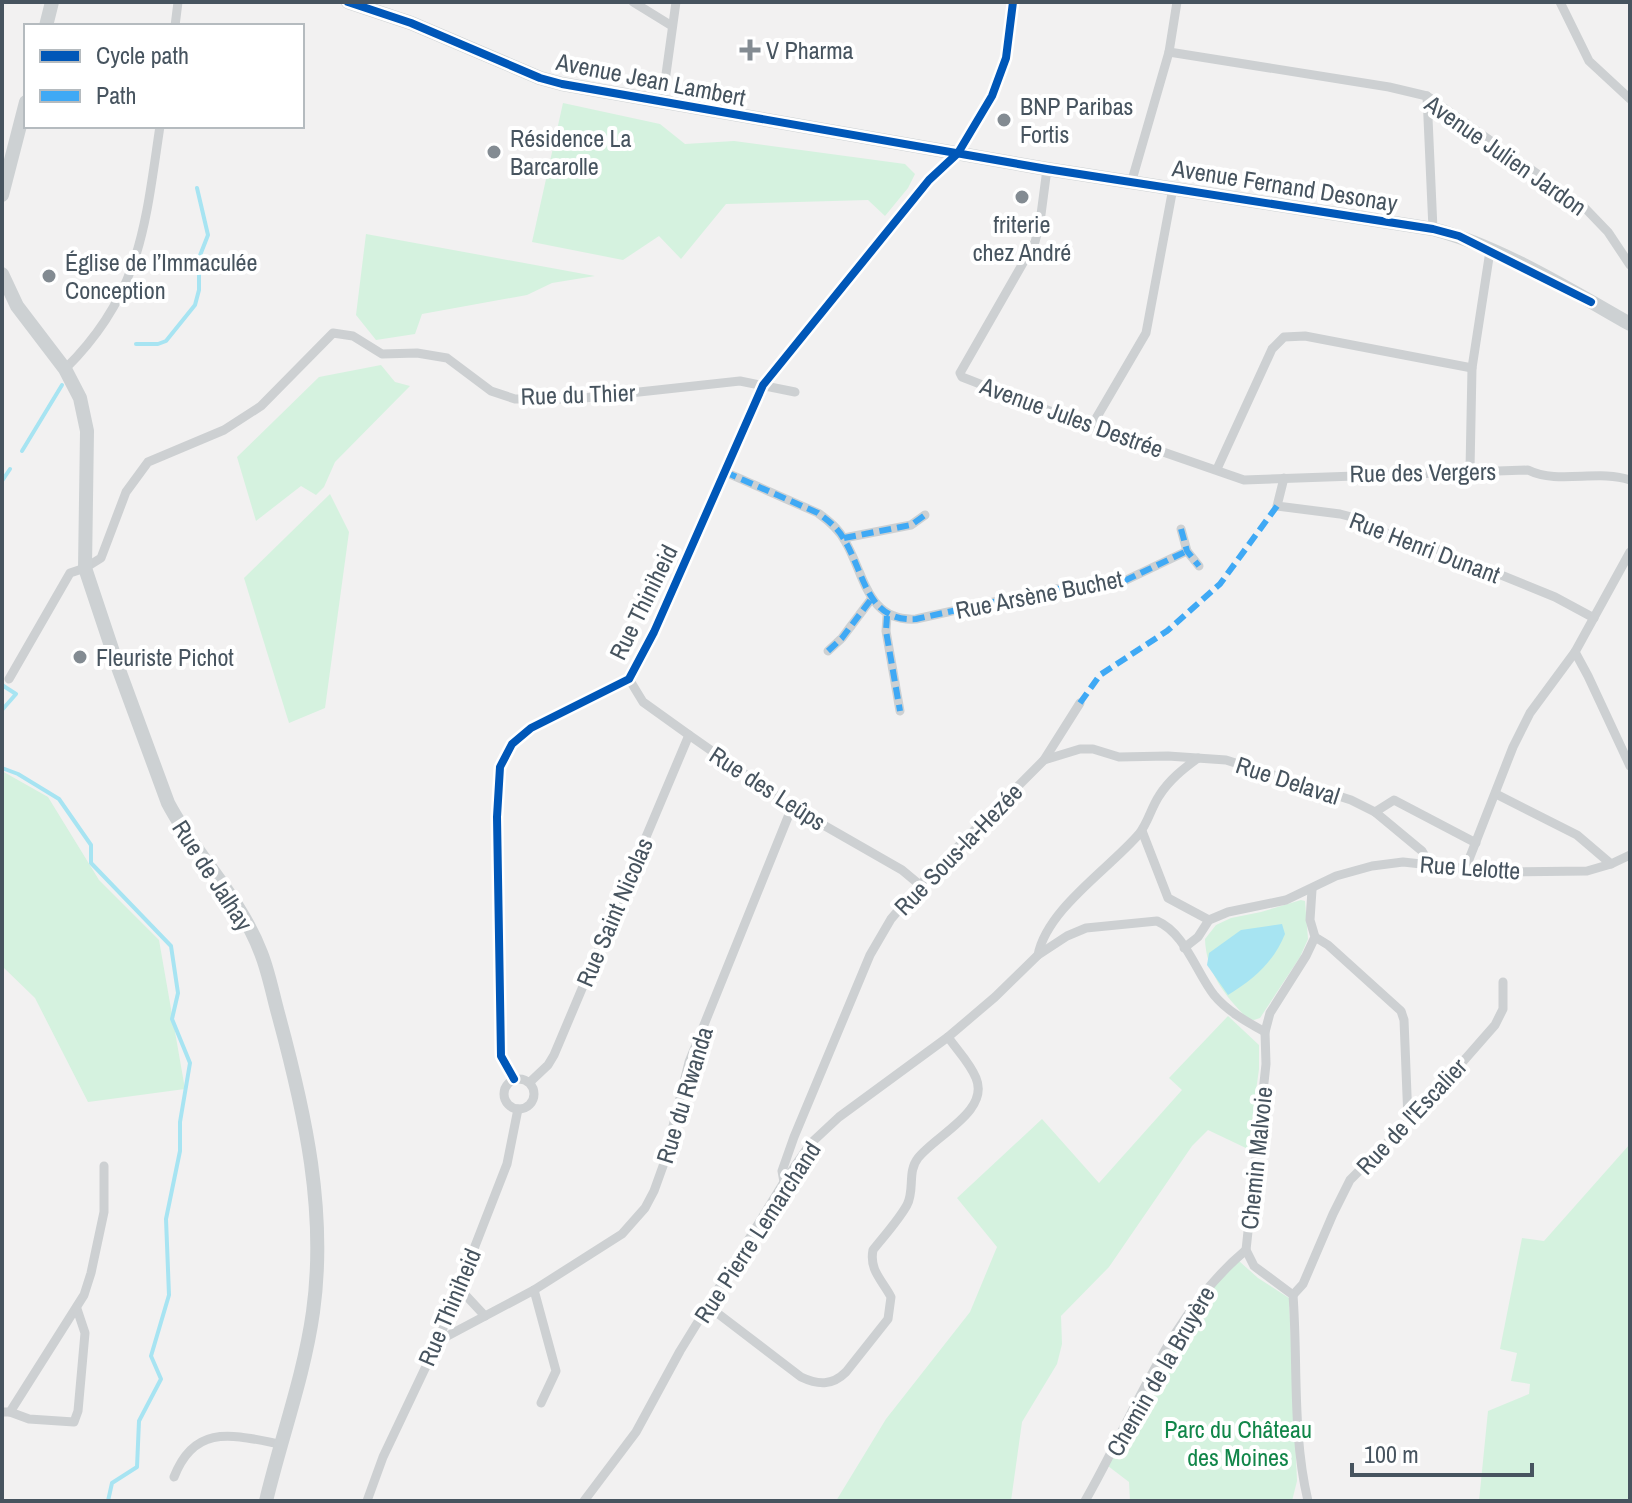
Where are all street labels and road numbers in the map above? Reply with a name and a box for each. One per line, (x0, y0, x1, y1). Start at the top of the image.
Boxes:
street label: Avenue Jean Lambert (553, 45, 749, 113)
street label: Avenue Julien Jardon (1418, 87, 1593, 223)
street label: Avenue Fernand Desonay (1169, 151, 1400, 219)
street label: Avenue Jules Destrée (975, 369, 1168, 465)
street label: Rue du Thier (520, 376, 636, 412)
street label: Rue des Vergers (1349, 455, 1497, 489)
street label: Rue Henri Dunant (1345, 504, 1505, 591)
street label: Rue Thiniheid (601, 539, 685, 665)
street label: Rue Arsène Buchet (953, 562, 1126, 626)
street label: Rue des Leûps (704, 739, 832, 837)
street label: Rue Delaval (1232, 748, 1344, 812)
street label: Rue Sous-la-Hezée (887, 776, 1029, 922)
street label: Rue de Jalhay (165, 814, 261, 937)
street label: Rue Saint Nicolas (568, 833, 660, 991)
street label: Rue Lelotte (1419, 848, 1521, 886)
street label: Rue du Rwanda (648, 1023, 720, 1167)
street label: Rue de l'Escalier (1349, 1051, 1474, 1181)
street label: Chemin Malvoie (1233, 1085, 1279, 1231)
street label: Rue Pierre Lemarchand (686, 1135, 828, 1329)
street label: Rue Thiniheid (410, 1243, 488, 1371)
street label: Chemin de la Bruyère (1098, 1280, 1222, 1462)

